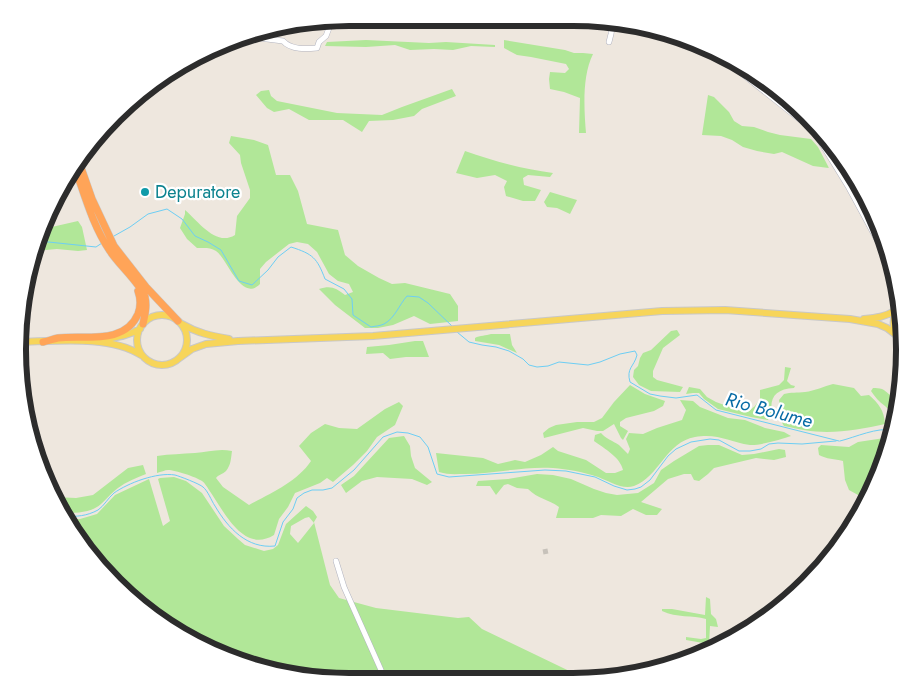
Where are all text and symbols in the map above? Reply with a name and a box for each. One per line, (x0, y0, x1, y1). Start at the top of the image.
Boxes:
place label: Depuratore (155, 179, 240, 205)
marker: Depuratore (139, 186, 151, 198)
water label: Rio Bolume (722, 385, 816, 435)

